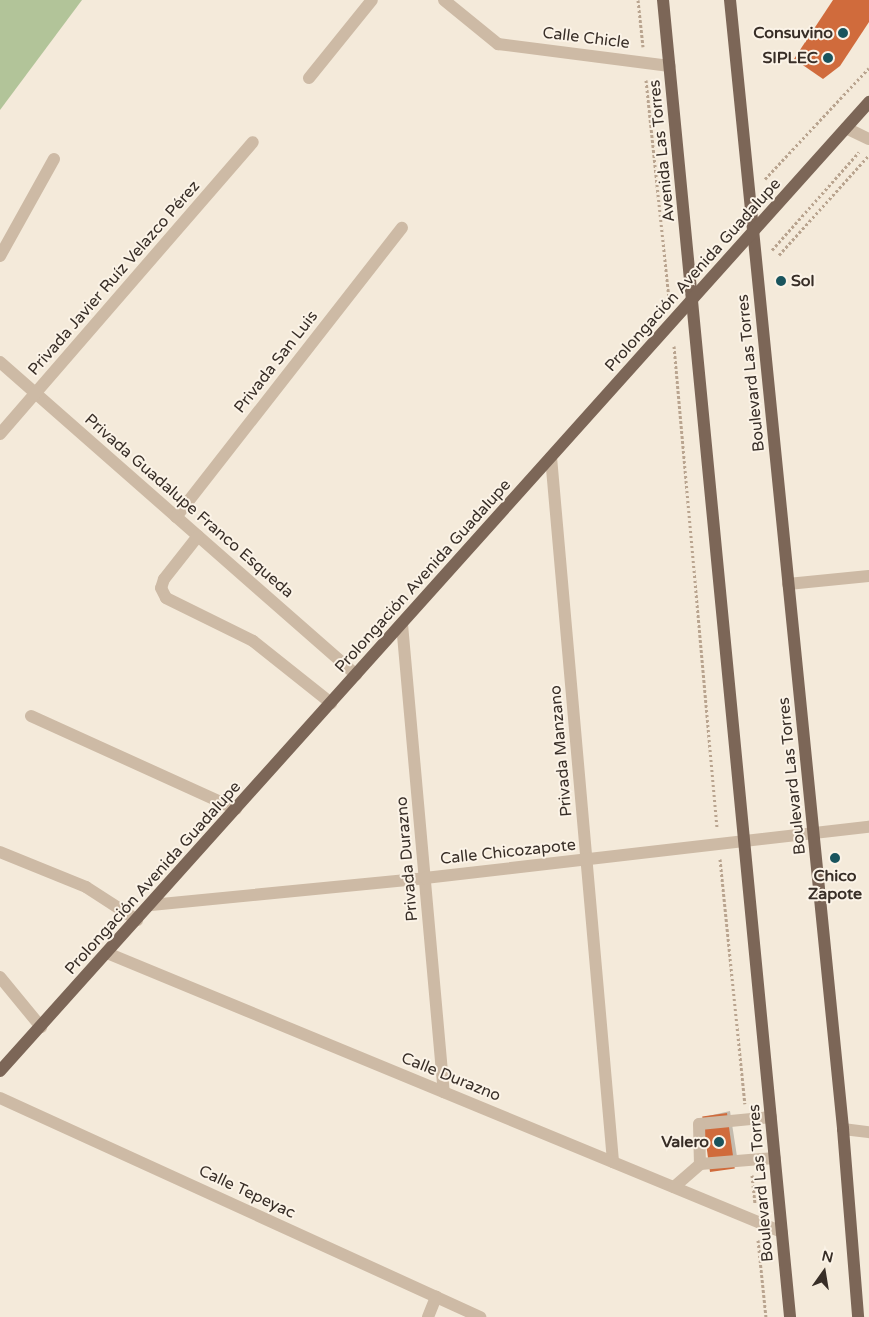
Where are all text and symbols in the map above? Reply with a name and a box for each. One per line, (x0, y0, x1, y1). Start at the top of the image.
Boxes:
street label: Calle Chicle (541, 23, 631, 53)
place label: Consuvino (753, 23, 833, 43)
marker: Consuvino (837, 27, 849, 39)
place label: SIPLEC (762, 48, 818, 68)
marker: SIPLEC (822, 52, 834, 64)
street label: Avenida Las Torres (645, 79, 679, 223)
street label: Prolongación Avenida Guadalupe (601, 174, 785, 376)
street label: Privada Javier Ruíz Velazco Pérez (24, 177, 204, 379)
place label: Sol (791, 271, 815, 291)
marker: Sol (775, 275, 787, 287)
street label: Boulevard Las Torres (733, 293, 769, 453)
street label: Privada San Luis (230, 307, 322, 417)
street label: Privada Guadalupe Franco Esqueda (81, 410, 297, 602)
street label: Prolongación Avenida Guadalupe (331, 475, 515, 677)
street label: Privada Manzano (546, 684, 576, 818)
street label: Boulevard Las Torres (774, 696, 810, 856)
street label: Prolongación Avenida Guadalupe (61, 777, 245, 979)
street label: Privada Durazno (392, 796, 422, 922)
street label: Calle Chicozapote (439, 835, 577, 869)
marker: Chico Zapote (829, 852, 841, 864)
place label: Chico Zapote (808, 866, 862, 904)
street label: Calle Durazno (399, 1048, 503, 1106)
street label: Boulevard Las Torres (745, 1103, 777, 1263)
place label: Valero (661, 1132, 709, 1152)
marker: Valero (713, 1136, 725, 1148)
street label: Calle Tepeyac (196, 1161, 298, 1223)
north arrow (799, 1247, 849, 1297)
text: N (820, 1247, 835, 1266)

